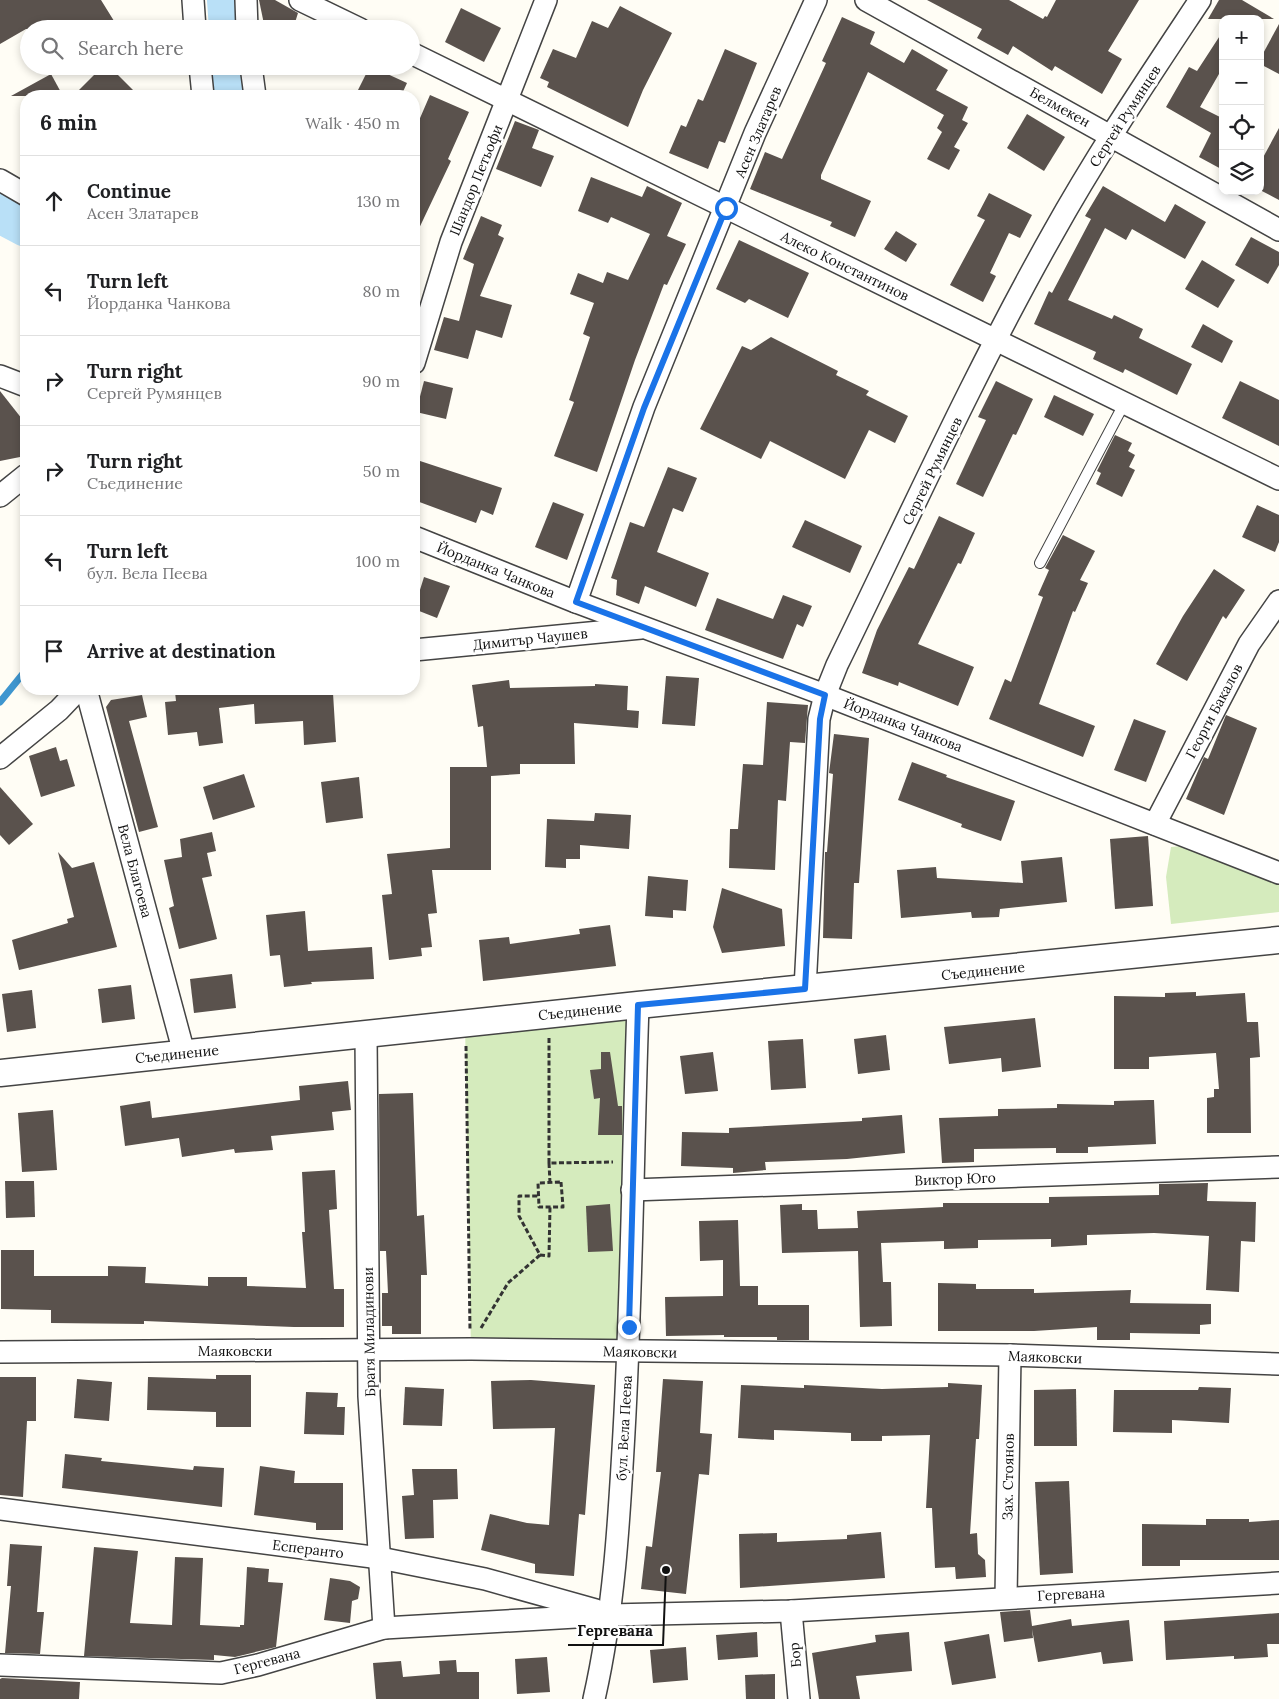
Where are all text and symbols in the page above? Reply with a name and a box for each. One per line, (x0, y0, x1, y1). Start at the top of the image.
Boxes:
map controls (1219, 15, 1264, 195)
button: + (1219, 15, 1264, 60)
search box (20, 20, 420, 75)
icon: search (38, 34, 66, 62)
text: Search here (78, 36, 184, 60)
button: − (1219, 60, 1264, 105)
street label: Сергей Румянцев (1085, 62, 1165, 170)
street label: Белмекен (1027, 83, 1094, 131)
street label: Асен Златарев (730, 84, 785, 181)
button: locate (1219, 105, 1264, 150)
text: 6 min (40, 109, 97, 136)
text: Walk · 450 m (305, 113, 400, 133)
street label: Шандор Петьофи (446, 122, 507, 238)
button: layers (1219, 150, 1264, 195)
text: Continue (87, 179, 171, 203)
icon: ahead (40, 187, 68, 215)
text: 130 m (357, 191, 400, 211)
route start (715, 197, 738, 220)
text: Асен Златарев (87, 203, 199, 223)
street label: Алеко Константинов (777, 227, 912, 305)
text: Turn left (87, 269, 168, 293)
icon: left (40, 277, 68, 305)
text: 80 m (363, 281, 400, 301)
text: Йорданка Чанкова (87, 293, 231, 313)
text: Turn right (87, 359, 183, 383)
icon: right (40, 367, 68, 395)
text: 90 m (362, 371, 400, 391)
text: Сергей Румянцев (87, 383, 222, 403)
street label: Сергей Румянцев (898, 414, 966, 528)
text: Turn right (87, 449, 183, 473)
icon: right (40, 457, 68, 485)
text: 50 m (363, 461, 400, 481)
text: Съединение (87, 473, 183, 493)
street label: Йорданка Чанкова (434, 538, 558, 602)
text: Turn left (87, 539, 168, 563)
icon: left (40, 547, 68, 575)
text: 100 m (356, 551, 400, 571)
text: бул. Вела Пеева (87, 563, 208, 583)
street label: Димитър Чаушев (472, 624, 588, 654)
icon: arrive (40, 637, 68, 665)
text: Arrive at destination (87, 639, 276, 663)
street label: Георги Бакалов (1181, 661, 1247, 761)
street label: Йорданка Чанкова (841, 694, 965, 756)
street label: Вела Благоева (114, 822, 156, 920)
street label: Съединение (940, 958, 1026, 984)
street label: Съединение (537, 998, 623, 1024)
street label: Съединение (134, 1041, 220, 1067)
street label: Виктор Юго (914, 1169, 996, 1189)
street label: Братя Миладинови (359, 1267, 379, 1397)
route end (618, 1316, 641, 1339)
street label: Маяковски (198, 1342, 272, 1360)
street label: Маяковски (603, 1342, 678, 1362)
street label: Маяковски (1008, 1347, 1083, 1367)
street label: бул. Вела Пеева (612, 1375, 636, 1481)
street label: Зах. Стоянов (998, 1433, 1018, 1521)
street label: Есперанто (271, 1536, 345, 1562)
street label: Гергевана (1037, 1583, 1105, 1605)
callout: Гергевана (568, 1615, 663, 1645)
text: Гергевана (577, 1621, 653, 1640)
street label: Бор (785, 1641, 805, 1669)
street label: Гергевана (232, 1644, 302, 1678)

